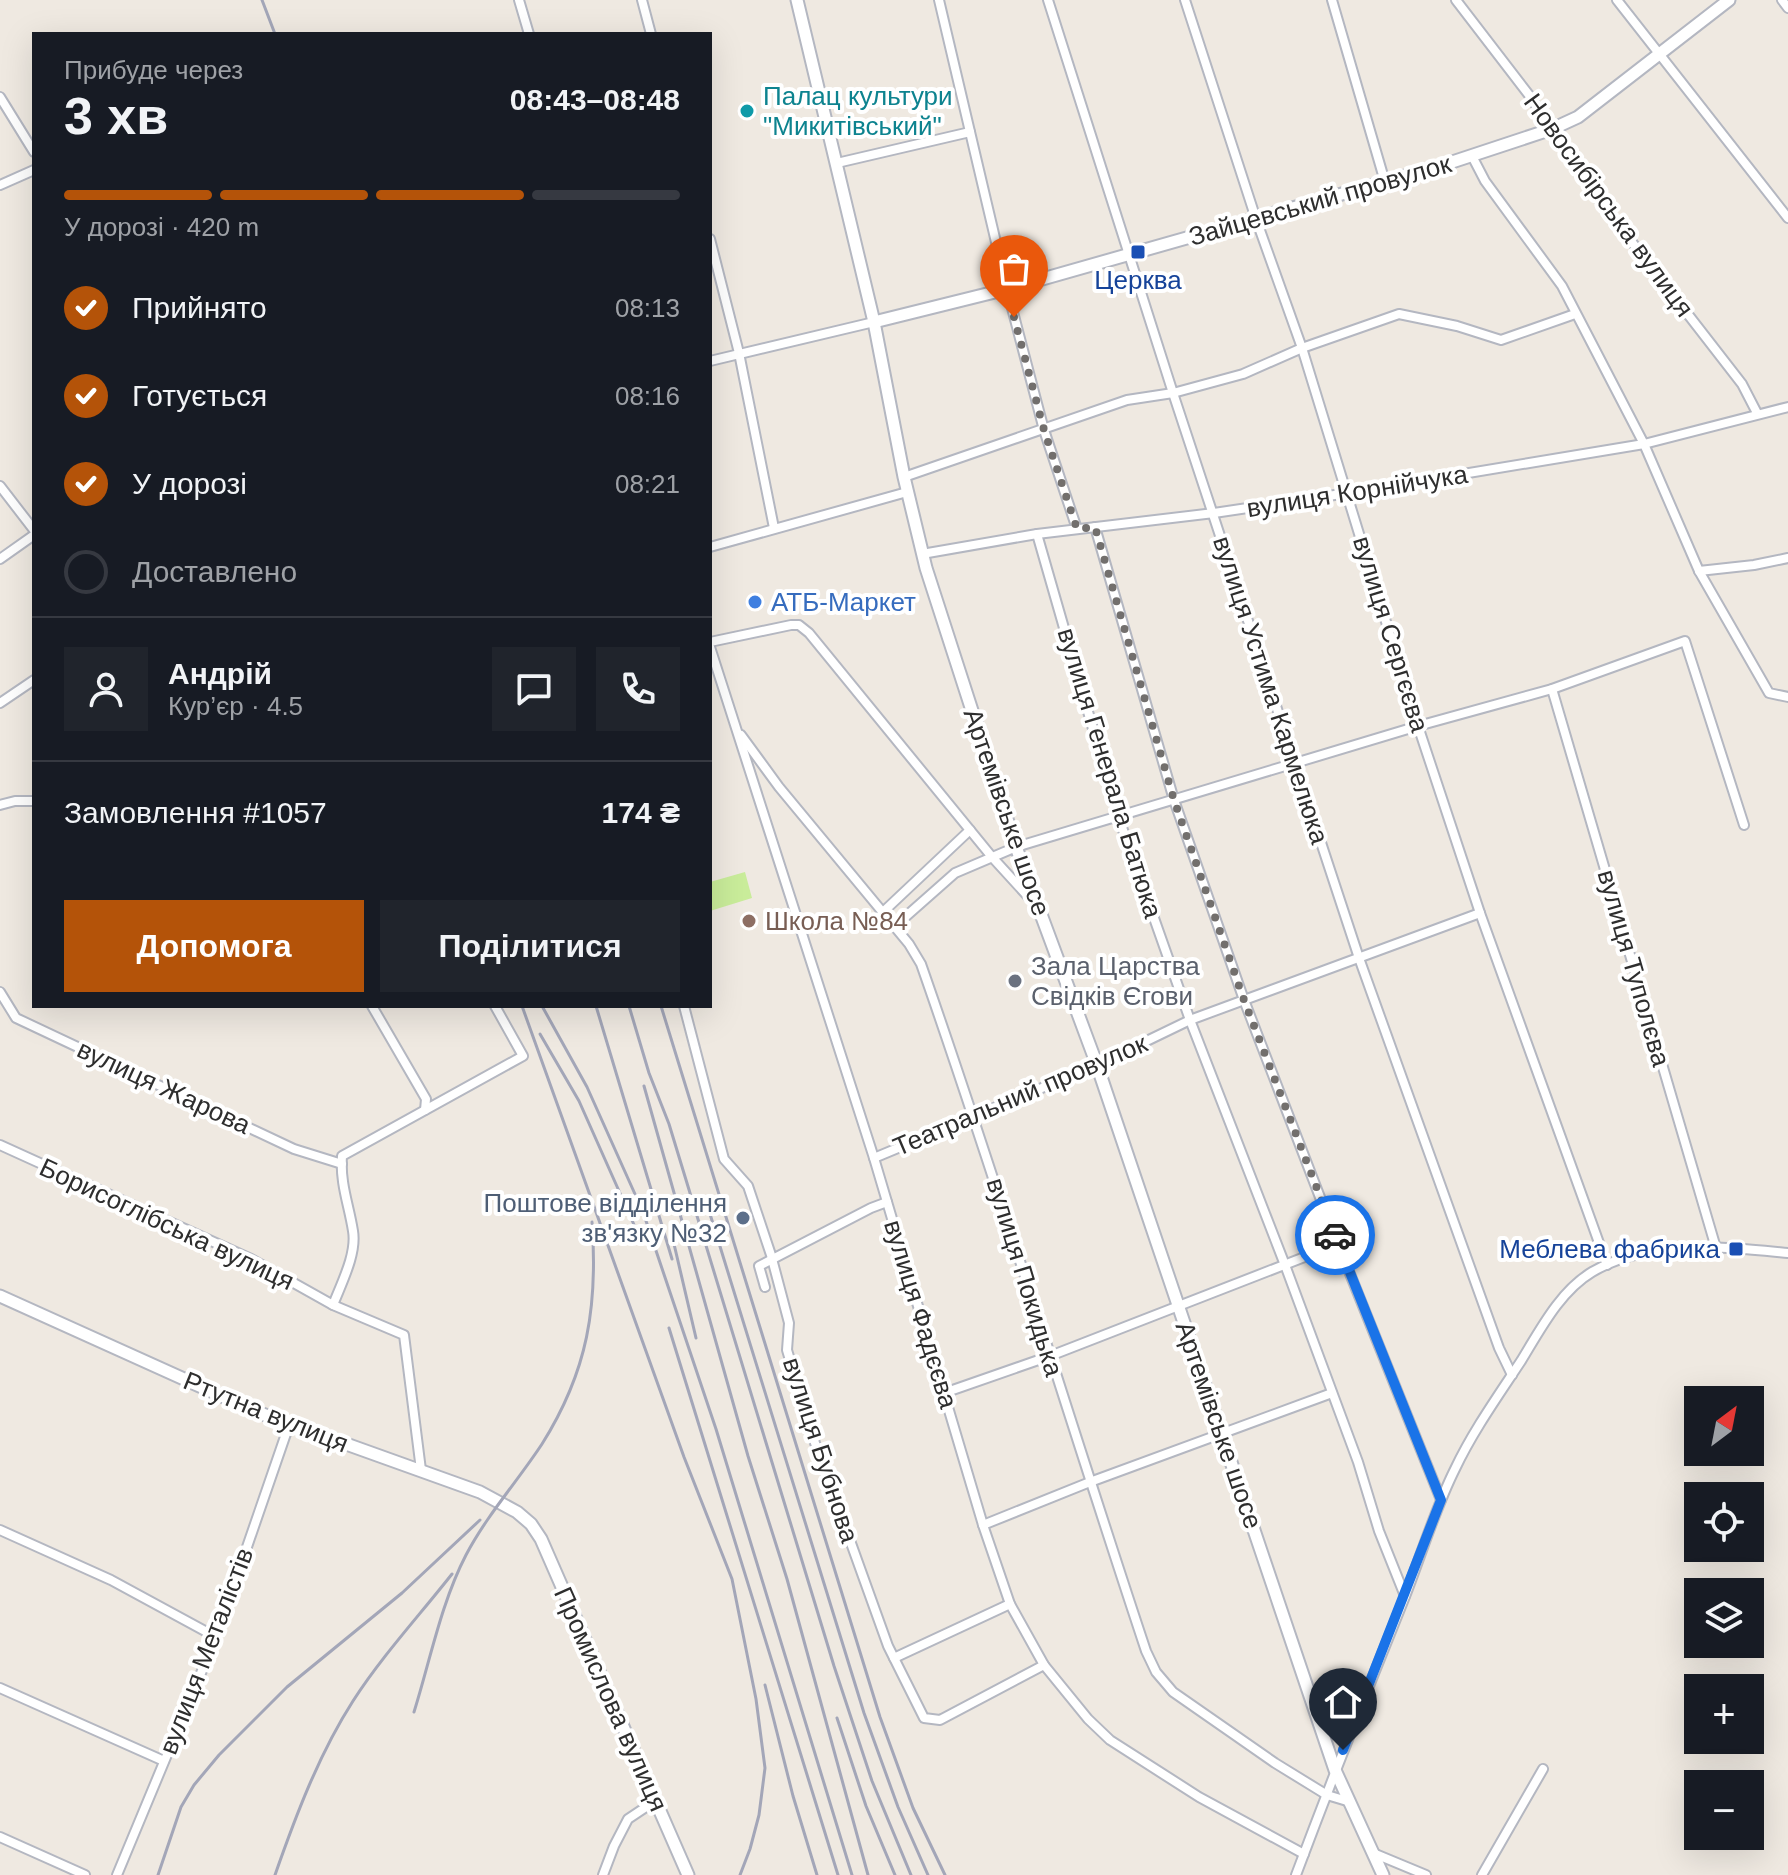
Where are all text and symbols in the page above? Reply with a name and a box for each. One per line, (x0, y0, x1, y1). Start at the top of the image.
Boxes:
text: Прибуде через (64, 55, 243, 85)
place label: Палац культури "Микитівський" (763, 81, 953, 141)
text: 08:43–08:48 (510, 83, 680, 116)
text: 3 хв (64, 87, 168, 145)
street label: Новосибірська вулиця (1518, 88, 1700, 322)
marker: Палац культури "Микитівський" (738, 102, 756, 120)
street label: Зайцевський провулок (1185, 148, 1455, 252)
text: У дорозі · 420 m (64, 212, 259, 242)
pin (980, 235, 1048, 317)
marker: Церква (1129, 243, 1147, 261)
icon: bag (992, 247, 1036, 291)
place label: Церква (1094, 265, 1182, 295)
icon: check (64, 286, 108, 330)
text: Прийнято (132, 291, 267, 324)
text: 08:13 (615, 293, 680, 323)
icon: check (64, 374, 108, 418)
text: Готується (132, 379, 267, 412)
text: 08:16 (615, 381, 680, 411)
street label: вулиця Корнійчука (1244, 459, 1470, 523)
icon: check (64, 462, 108, 506)
text: У дорозі (132, 467, 247, 500)
text: 08:21 (615, 469, 680, 499)
street label: вулиця Устима Кармелюка (1207, 532, 1335, 848)
street label: вулиця Сергєєва (1347, 532, 1435, 736)
text: Доставлено (132, 555, 297, 588)
place label: АТБ-Маркет (771, 587, 916, 617)
marker: АТБ-Маркет (746, 593, 764, 611)
street label: вулиця Генерала Батюка (1052, 624, 1169, 922)
button: person (64, 647, 148, 731)
button: chat (492, 647, 576, 731)
button: phone (596, 647, 680, 731)
text: Андрій (168, 657, 272, 690)
text: Кур’єр · 4.5 (168, 691, 303, 721)
street label: Артемівське шосе (957, 704, 1057, 920)
text: Замовлення #1057 (64, 796, 327, 829)
text: 174 ₴ (602, 796, 680, 829)
street label: вулиця Туполєва (1592, 866, 1677, 1070)
button: Допомога (64, 900, 364, 992)
button: Поділитися (380, 900, 680, 992)
place label: Школа №84 (765, 906, 908, 936)
marker: Школа №84 (740, 912, 758, 930)
place label: Зала Царства Свідків Єгови (1031, 951, 1200, 1011)
marker: Зала Царства Свідків Єгови (1006, 972, 1024, 990)
street label: Театральний провулок (889, 1028, 1152, 1162)
street label: вулиця Жарова (73, 1034, 256, 1140)
street label: Борисоглібська вулиця (35, 1152, 299, 1296)
street label: вулиця Покидька (981, 1174, 1070, 1380)
place label: Поштове відділення зв'язку №32 (484, 1188, 727, 1248)
courier (1295, 1195, 1375, 1275)
marker: Поштове відділення зв'язку №32 (734, 1209, 752, 1227)
icon: car (1313, 1213, 1357, 1257)
street label: вулиця Фадєєва (878, 1216, 964, 1412)
place label: Меблева фабрика (1499, 1234, 1721, 1264)
marker: Меблева фабрика (1727, 1240, 1745, 1258)
street label: Артемівське шосе (1169, 1317, 1269, 1533)
street label: вулиця Бубнова (777, 1354, 865, 1547)
street label: Ртутна вулиця (179, 1365, 353, 1459)
north arrow (1684, 1386, 1764, 1466)
map controls (1684, 1386, 1764, 1850)
button: locate (1684, 1482, 1764, 1562)
street label: вулиця Металістів (153, 1544, 259, 1758)
button: layers (1684, 1578, 1764, 1658)
street label: Промислова вулиця (548, 1582, 674, 1816)
pin (1309, 1668, 1377, 1750)
button: + (1684, 1674, 1764, 1754)
icon: home (1321, 1680, 1365, 1724)
button: − (1684, 1770, 1764, 1850)

